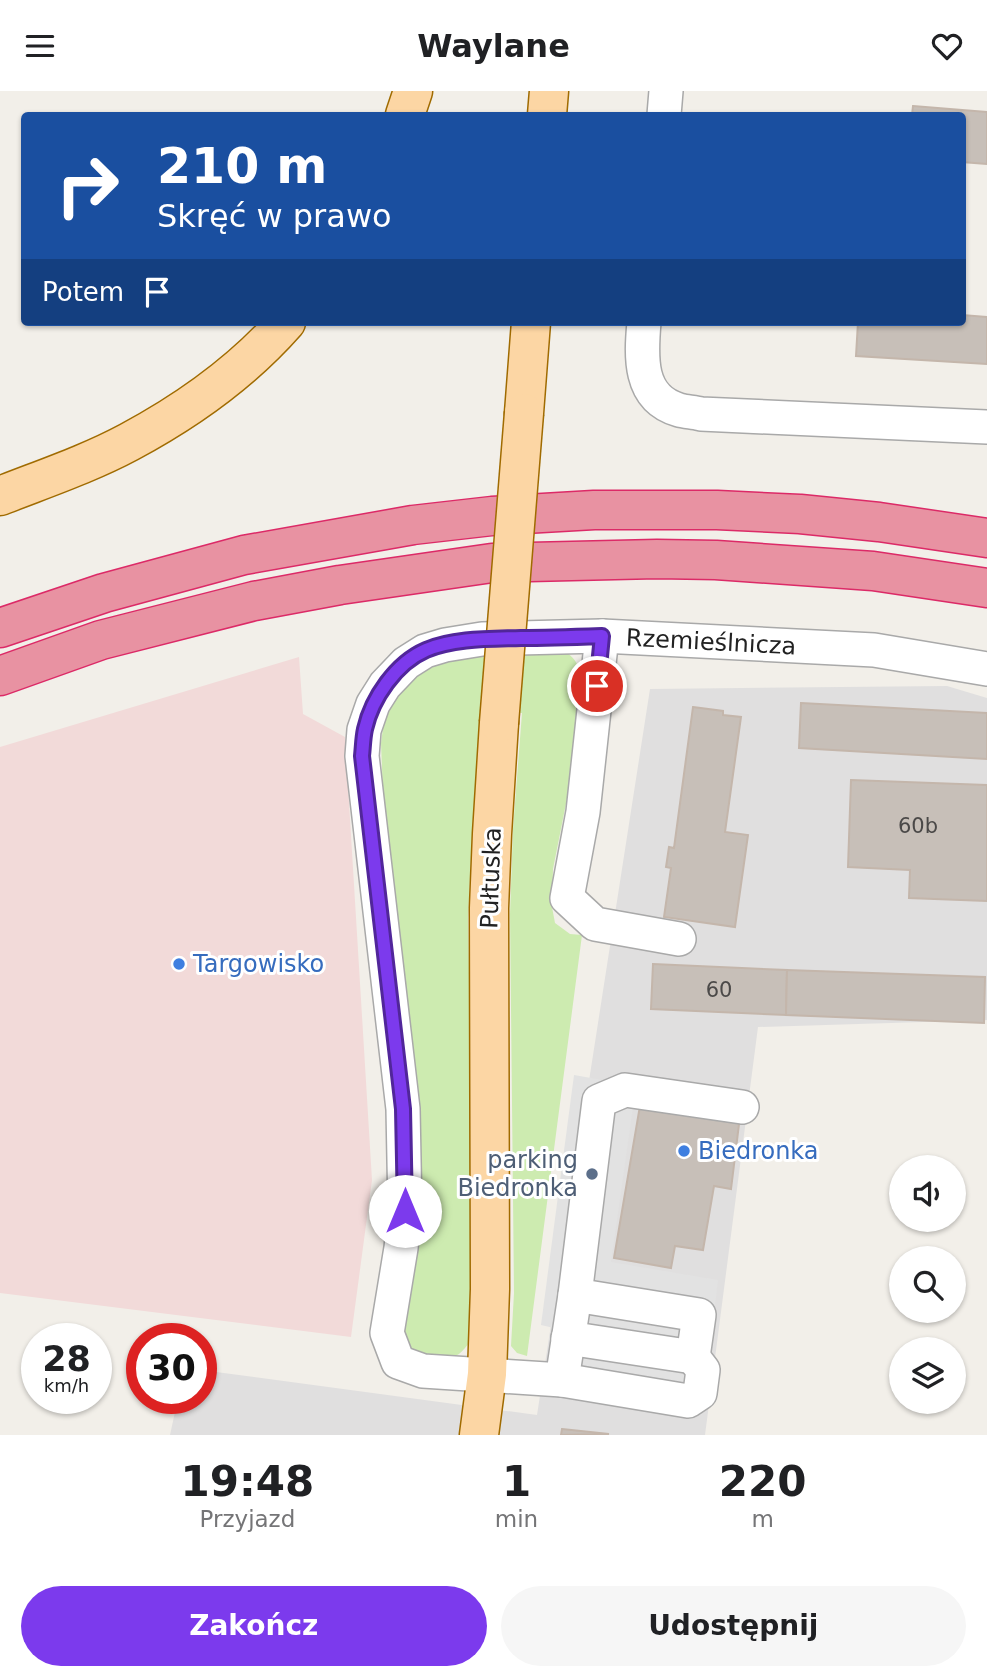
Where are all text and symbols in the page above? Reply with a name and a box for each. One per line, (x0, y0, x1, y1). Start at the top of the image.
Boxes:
icon: menu (21, 27, 59, 65)
text: Waylane (417, 27, 570, 65)
icon: heart (928, 27, 966, 65)
text: 210 m (157, 138, 327, 195)
icon: right (42, 140, 133, 231)
text: Skręć w prawo (157, 197, 392, 235)
icon: arrive (138, 273, 176, 311)
text: Potem (42, 277, 124, 307)
street label: Rzemieślnicza (625, 624, 797, 660)
pin (567, 656, 627, 716)
icon: arrive (578, 667, 616, 705)
house number: 60b (898, 814, 938, 838)
street label: Pułtuska (475, 827, 507, 929)
place label: Targowisko (192, 950, 324, 978)
marker: Targowisko (171, 956, 187, 972)
house number: 60 (706, 978, 732, 1002)
place label: Biedronka (698, 1137, 819, 1165)
marker: Biedronka (676, 1143, 692, 1159)
place label: parking Biedronka (457, 1146, 578, 1202)
map controls (889, 1155, 966, 1414)
button: sound (889, 1155, 966, 1232)
marker: parking Biedronka (584, 1166, 600, 1182)
position arrow (368, 1174, 442, 1248)
button: search (889, 1246, 966, 1323)
speed limit sign: 30 (126, 1323, 217, 1414)
button: layers (889, 1337, 966, 1414)
text: 28 (42, 1339, 91, 1379)
text: km/h (44, 1375, 89, 1396)
text: 19:48 (181, 1457, 314, 1506)
text: 1 (502, 1457, 531, 1506)
text: 220 (719, 1457, 806, 1506)
text: Przyjazd (200, 1506, 295, 1532)
text: min (495, 1506, 538, 1532)
text: m (751, 1506, 774, 1532)
button: Zakończ (21, 1586, 487, 1666)
button: Udostępnij (501, 1586, 966, 1666)

